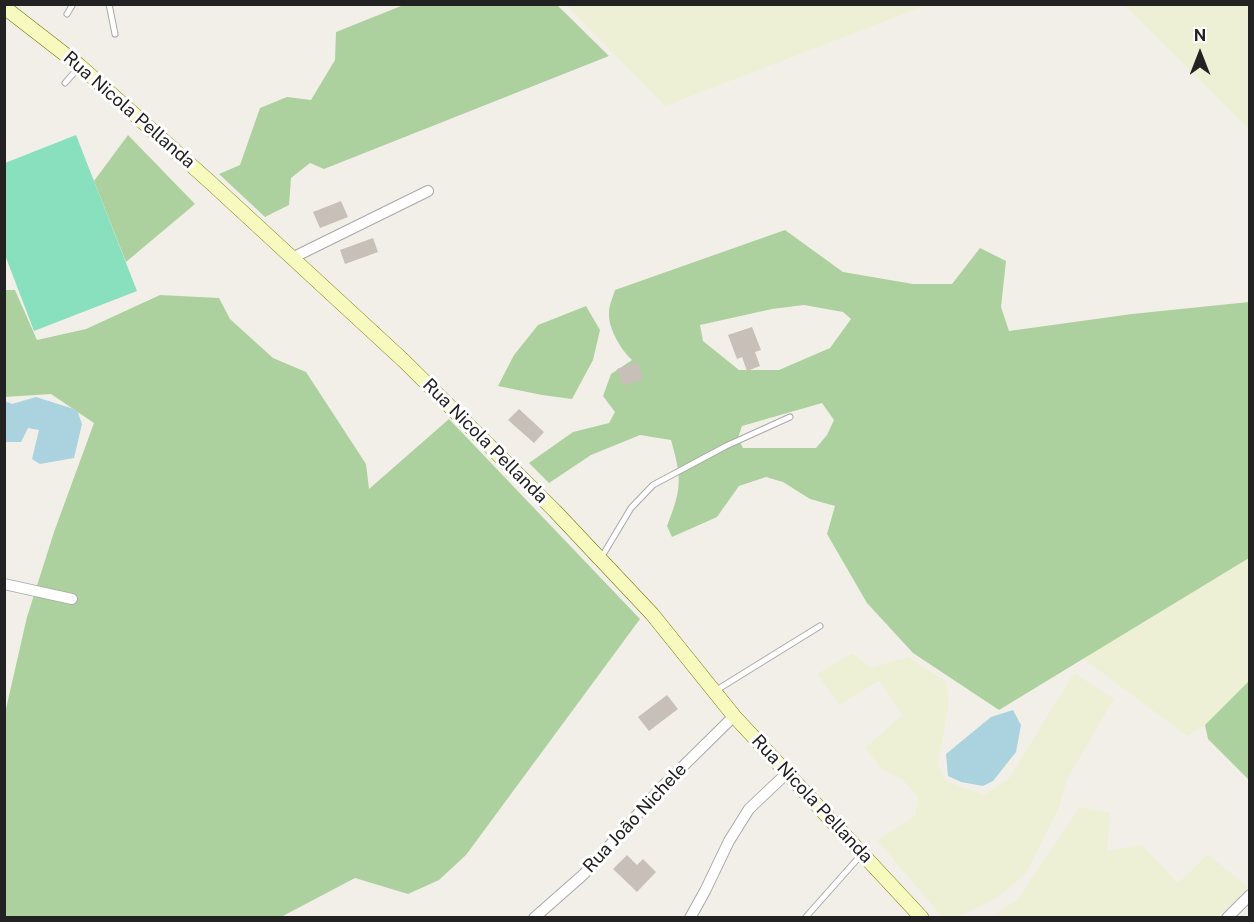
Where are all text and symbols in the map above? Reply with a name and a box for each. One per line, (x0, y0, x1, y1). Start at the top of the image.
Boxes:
north arrow (1170, 24, 1230, 84)
text: N (1194, 26, 1206, 45)
street label: Rua Nicola Pellanda (59, 47, 199, 173)
street label: Rua Nicola Pellanda (418, 374, 552, 508)
street label: Rua Nicola Pellanda (747, 730, 877, 868)
street label: Rua João Nichele (579, 759, 691, 877)

